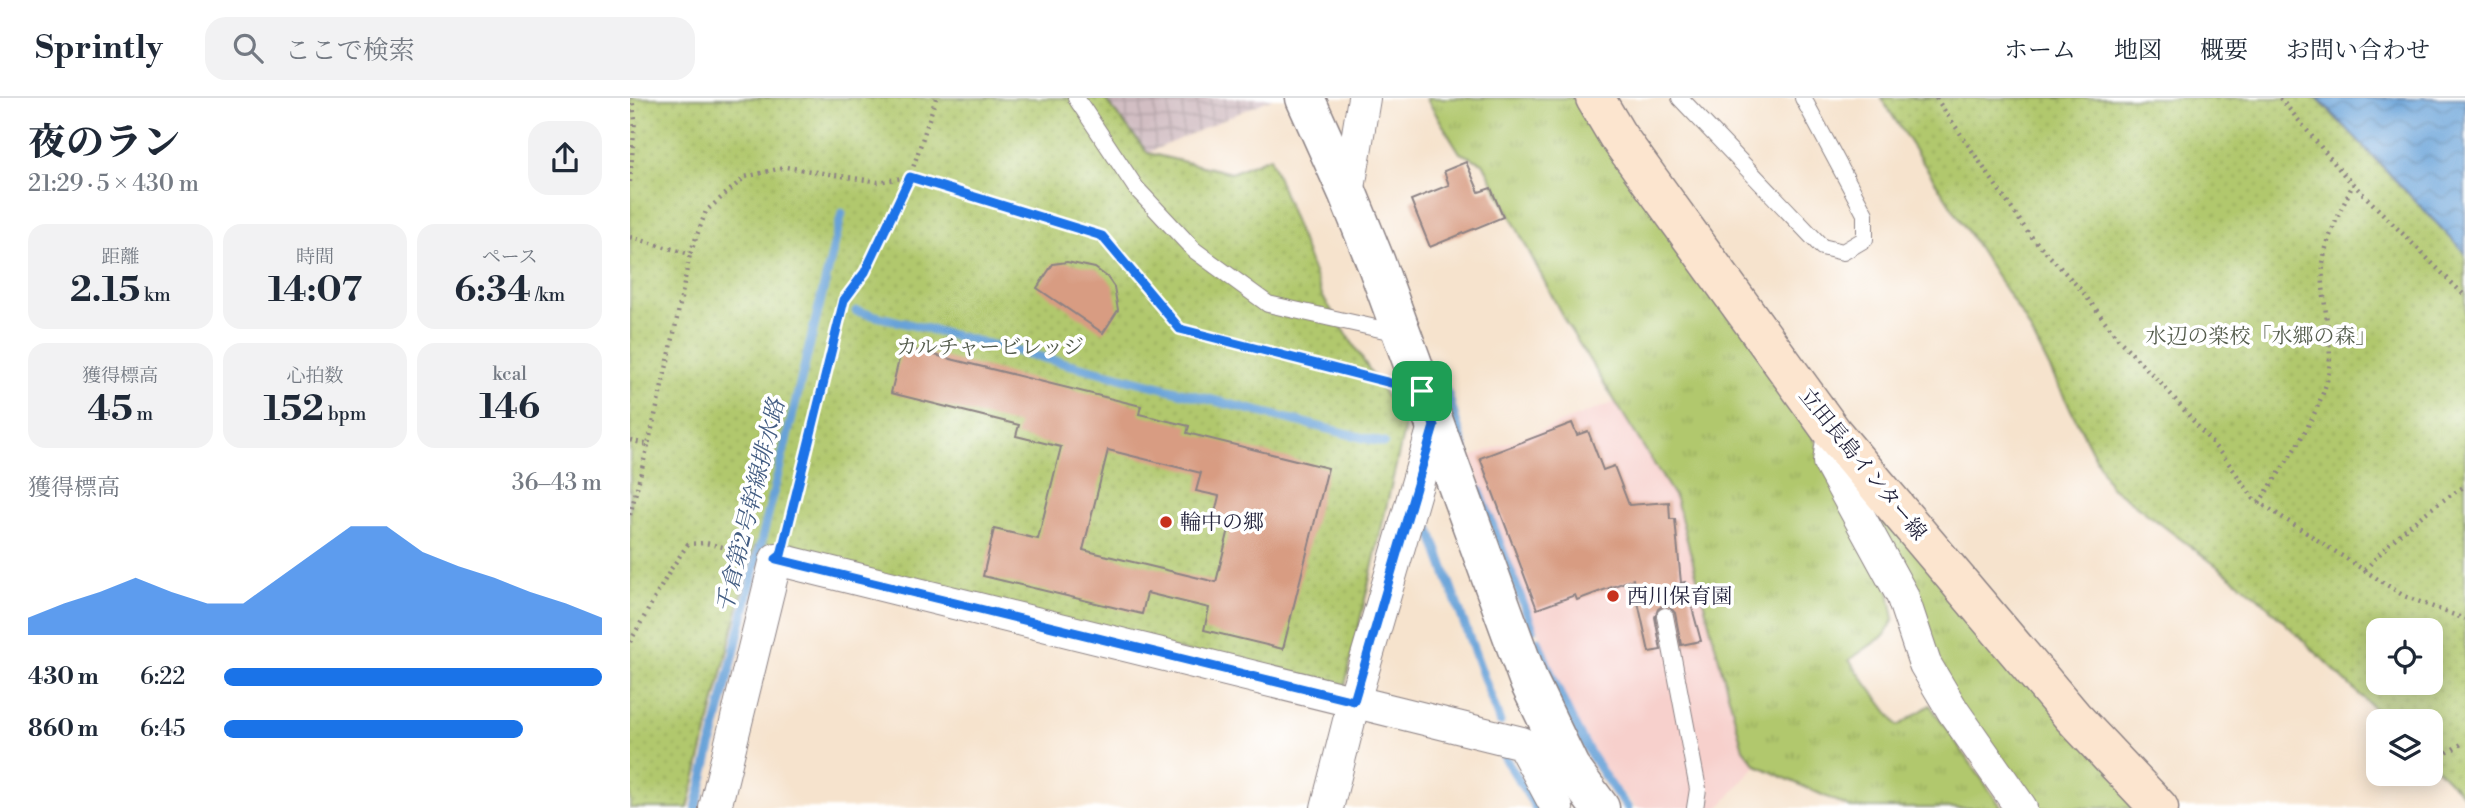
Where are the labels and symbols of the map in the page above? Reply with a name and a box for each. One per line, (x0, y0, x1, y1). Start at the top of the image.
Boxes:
park label: 水辺の楽校「水郷の森」 (2146, 324, 2377, 350)
park label: カルチャービレッジ (896, 335, 1084, 361)
pin (1392, 361, 1452, 421)
street label: 立田長島インター線 (1793, 383, 1932, 546)
water label: 千倉第2号幹線排水路 (711, 394, 792, 616)
place label: 輪中の郷 (1180, 510, 1264, 536)
marker: 輪中の郷 (1158, 514, 1174, 530)
place label: 西川保育園 (1627, 584, 1732, 610)
marker: 西川保育園 (1605, 588, 1621, 604)

